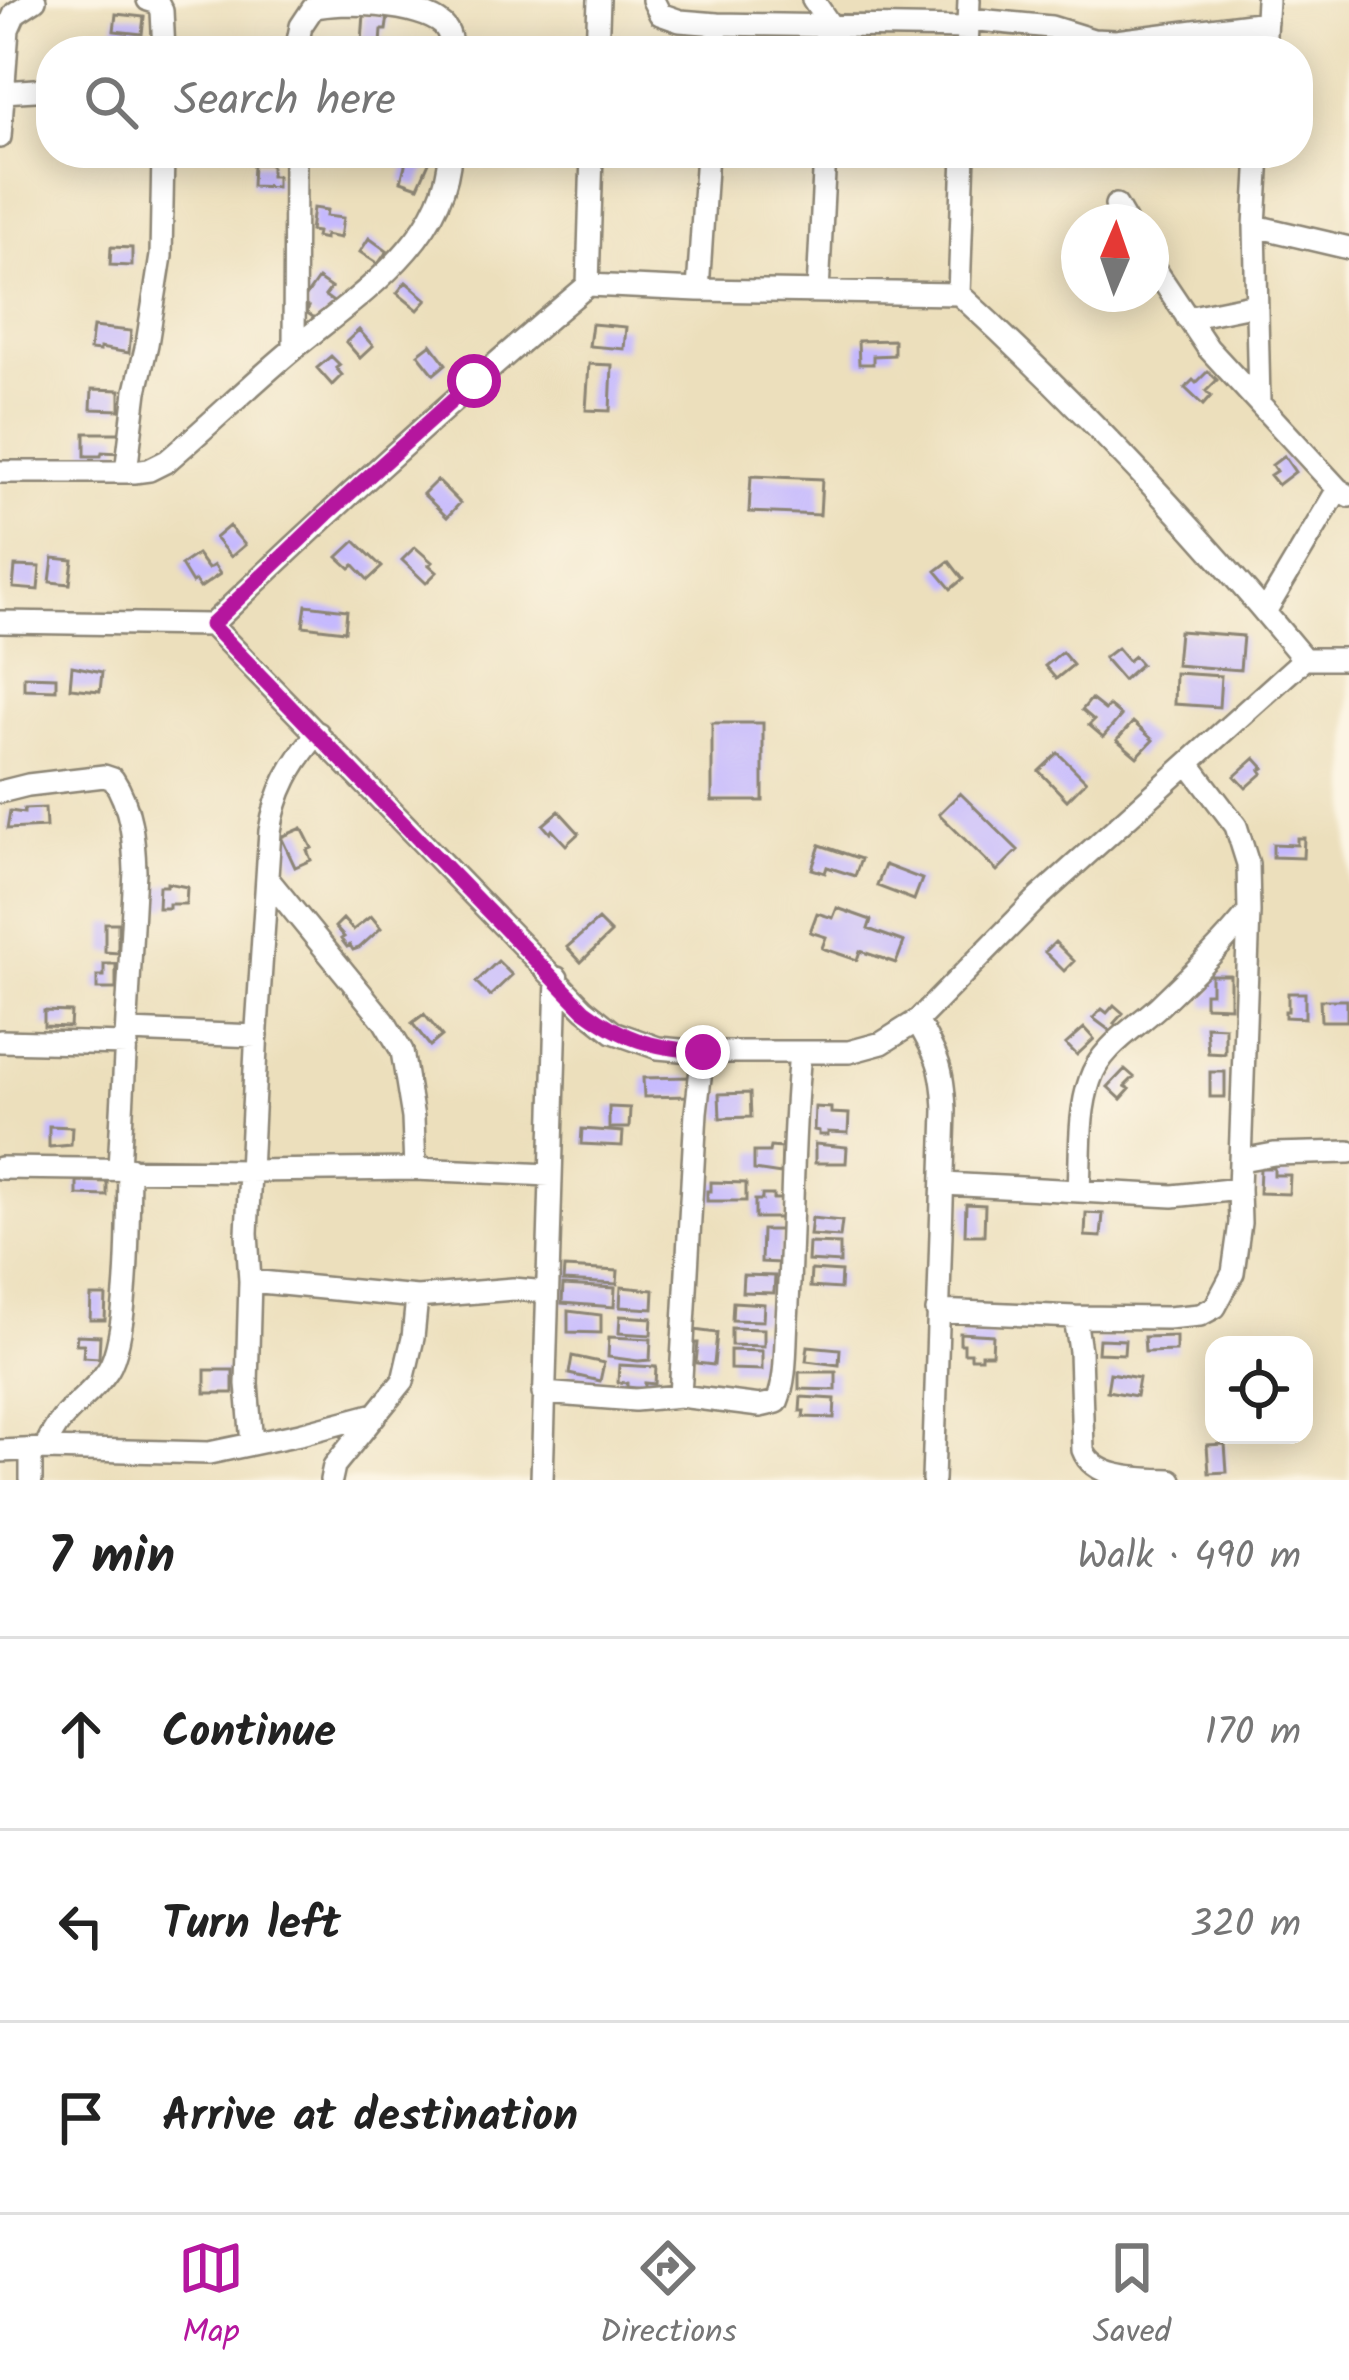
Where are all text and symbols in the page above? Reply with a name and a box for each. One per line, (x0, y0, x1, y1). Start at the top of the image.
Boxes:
search box (36, 36, 1313, 168)
text: Search here (174, 66, 396, 138)
icon: search (78, 69, 144, 135)
north arrow (1061, 204, 1169, 312)
route start (447, 354, 501, 408)
route end (676, 1025, 730, 1079)
map controls (1205, 1336, 1313, 1444)
button: locate (1205, 1336, 1313, 1444)
text: 7 min (48, 1518, 175, 1599)
text: Walk · 490 m (1077, 1527, 1301, 1589)
text: Continue (162, 1698, 336, 1770)
icon: ahead (48, 1701, 114, 1767)
text: 170 m (1205, 1703, 1301, 1765)
text: Turn left (162, 1890, 341, 1962)
icon: left (48, 1893, 114, 1959)
text: 320 m (1190, 1895, 1301, 1957)
text: Arrive at destination (162, 2082, 578, 2154)
icon: arrive (48, 2085, 114, 2151)
tab: Map (178, 2235, 244, 2360)
tab: Directions (600, 2235, 737, 2360)
tab: Saved (1093, 2235, 1171, 2360)

